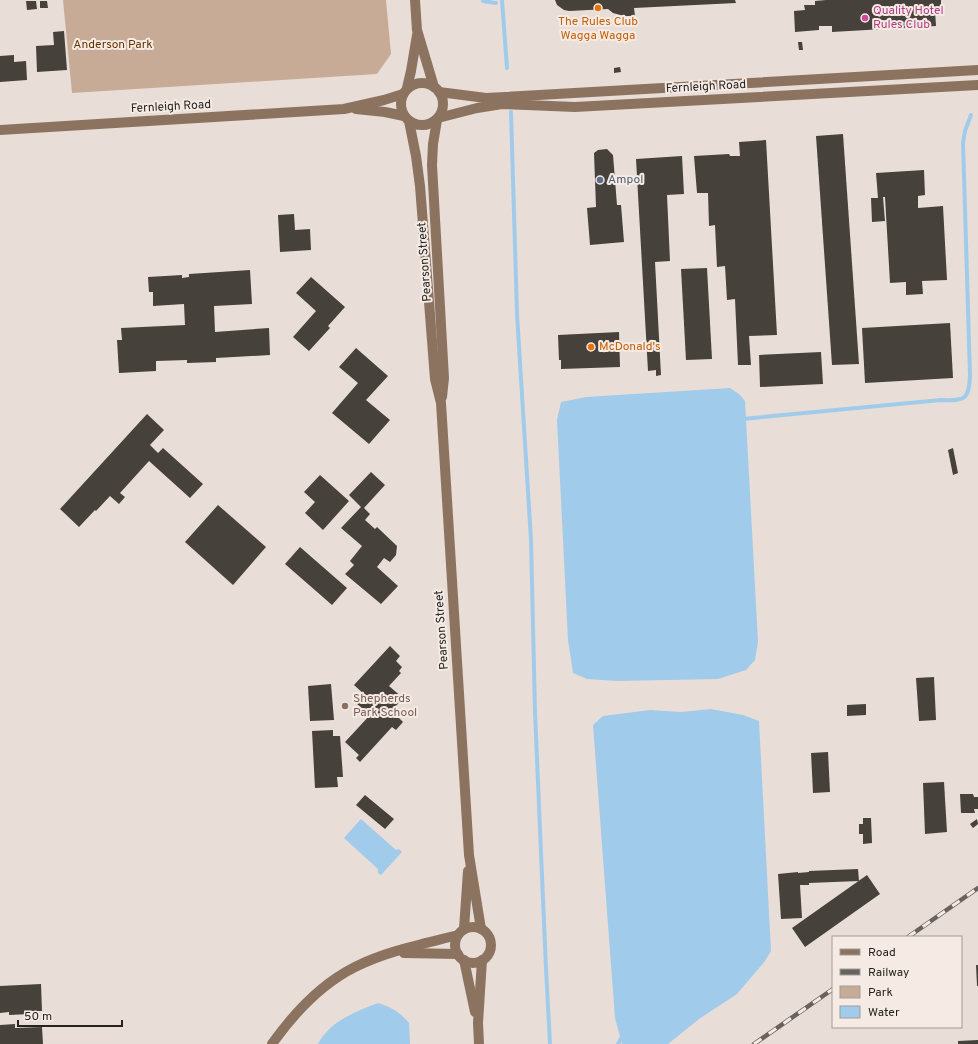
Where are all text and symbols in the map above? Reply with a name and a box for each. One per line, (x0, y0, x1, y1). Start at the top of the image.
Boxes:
marker: The Rules Club Wagga Wagga (593, 3, 603, 13)
place label: Quality Hotel Rules Club (873, 3, 944, 33)
marker: Quality Hotel Rules Club (860, 13, 870, 23)
place label: The Rules Club Wagga Wagga (558, 14, 638, 44)
park label: Anderson Park (73, 37, 153, 53)
street label: Fernleigh Road (665, 77, 747, 97)
street label: Fernleigh Road (130, 97, 212, 117)
place label: Ampol (608, 172, 643, 188)
marker: Ampol (595, 175, 605, 185)
street label: Pearson Street (414, 222, 436, 302)
place label: McDonald's (599, 339, 661, 355)
marker: McDonald's (586, 342, 596, 352)
street label: Pearson Street (431, 590, 453, 670)
place label: Shepherds Park School (353, 691, 417, 721)
marker: Shepherds Park School (340, 701, 350, 711)
legend (832, 936, 962, 1028)
text: Road (868, 945, 896, 961)
text: Railway (868, 965, 909, 981)
text: Park (868, 985, 893, 1001)
scale bar (18, 1002, 122, 1028)
text: Water (868, 1005, 900, 1021)
text: 50 m (24, 1009, 52, 1025)

